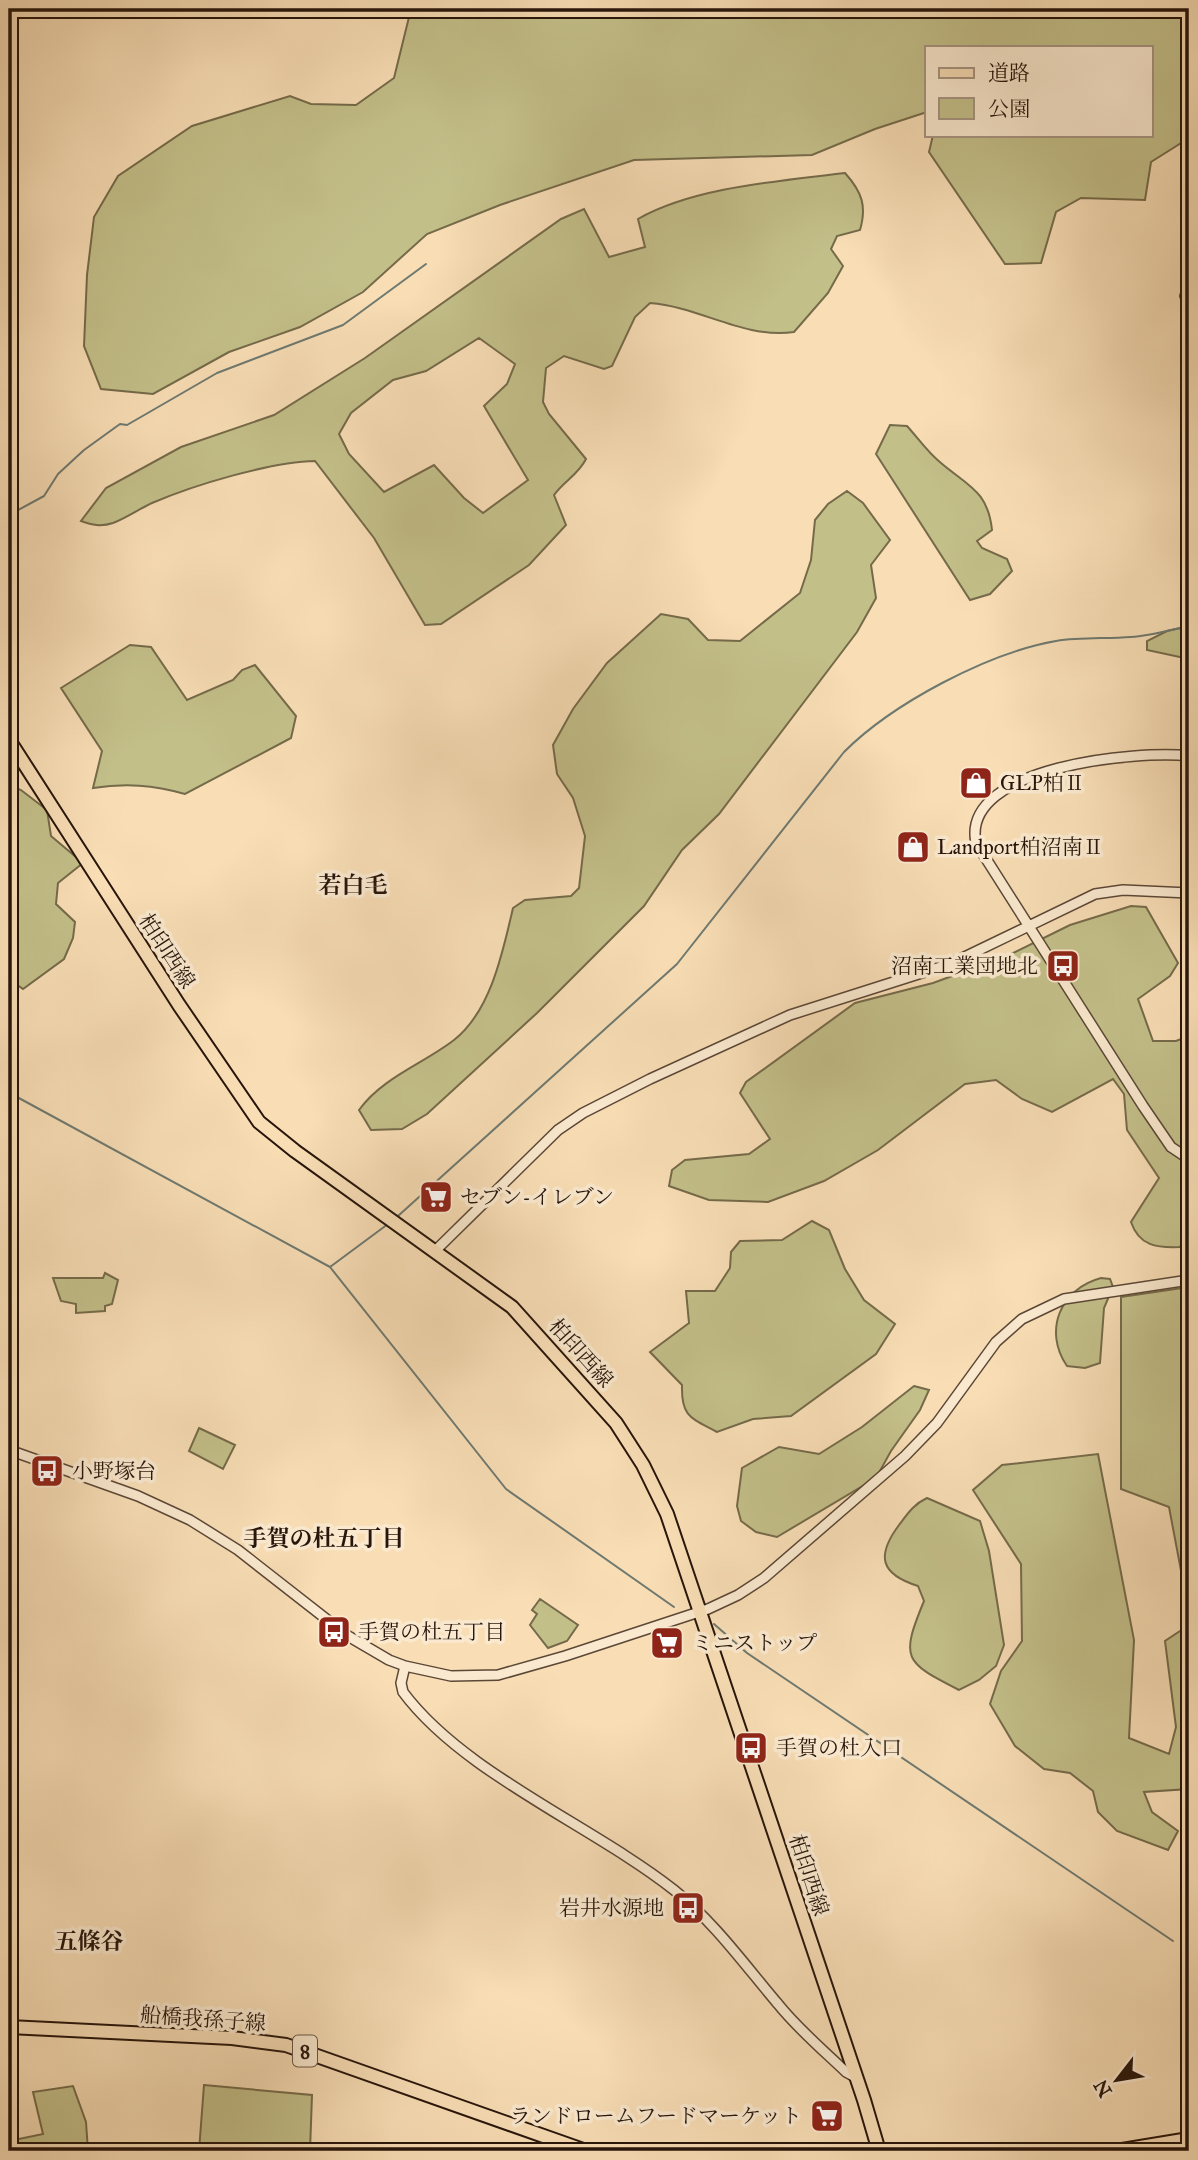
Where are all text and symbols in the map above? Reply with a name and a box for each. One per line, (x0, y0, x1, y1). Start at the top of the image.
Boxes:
legend (925, 46, 1152, 136)
text: 道路 (988, 60, 1030, 86)
text: 公園 (988, 96, 1030, 122)
shop icon: GLP柏Ⅱ (957, 764, 995, 802)
place label: GLP柏Ⅱ (1000, 770, 1085, 796)
shop icon: Landport柏沼南Ⅱ (894, 828, 932, 866)
place label: Landport柏沼南Ⅱ (937, 834, 1104, 860)
district label: 若白毛 (319, 871, 388, 899)
street label: 柏印西線 (133, 909, 201, 993)
bus stop icon: 沼南工業団地北 (1044, 947, 1082, 985)
place label: 沼南工業団地北 (891, 953, 1038, 979)
supermarket icon: セブン-イレブン (417, 1178, 455, 1216)
place label: セブン-イレブン (460, 1184, 614, 1210)
street label: 柏印西線 (543, 1313, 619, 1393)
bus stop icon: 小野塚台 (28, 1452, 66, 1490)
place label: 小野塚台 (72, 1458, 156, 1484)
district label: 手賀の杜五丁目 (244, 1524, 405, 1552)
bus stop icon: 手賀の杜五丁目 (315, 1613, 353, 1651)
place label: 手賀の杜五丁目 (358, 1619, 505, 1645)
supermarket icon: ミニストップ (648, 1624, 686, 1662)
place label: ミニストップ (692, 1630, 817, 1656)
bus stop icon: 手賀の杜入口 (732, 1729, 770, 1767)
place label: 手賀の杜入口 (776, 1735, 902, 1761)
street label: 柏印西線 (784, 1831, 834, 1919)
bus stop icon: 岩井水源地 (669, 1889, 707, 1927)
place label: 岩井水源地 (559, 1895, 664, 1921)
district label: 五條谷 (55, 1927, 124, 1955)
street label: 船橋我孫子線 (139, 2002, 267, 2036)
road number: 8 (293, 2036, 317, 2066)
north arrow (1082, 2044, 1152, 2114)
text: N (1089, 2076, 1117, 2101)
supermarket icon: ランドロームフードマーケット (808, 2097, 846, 2135)
place label: ランドロームフードマーケット (510, 2103, 802, 2129)

